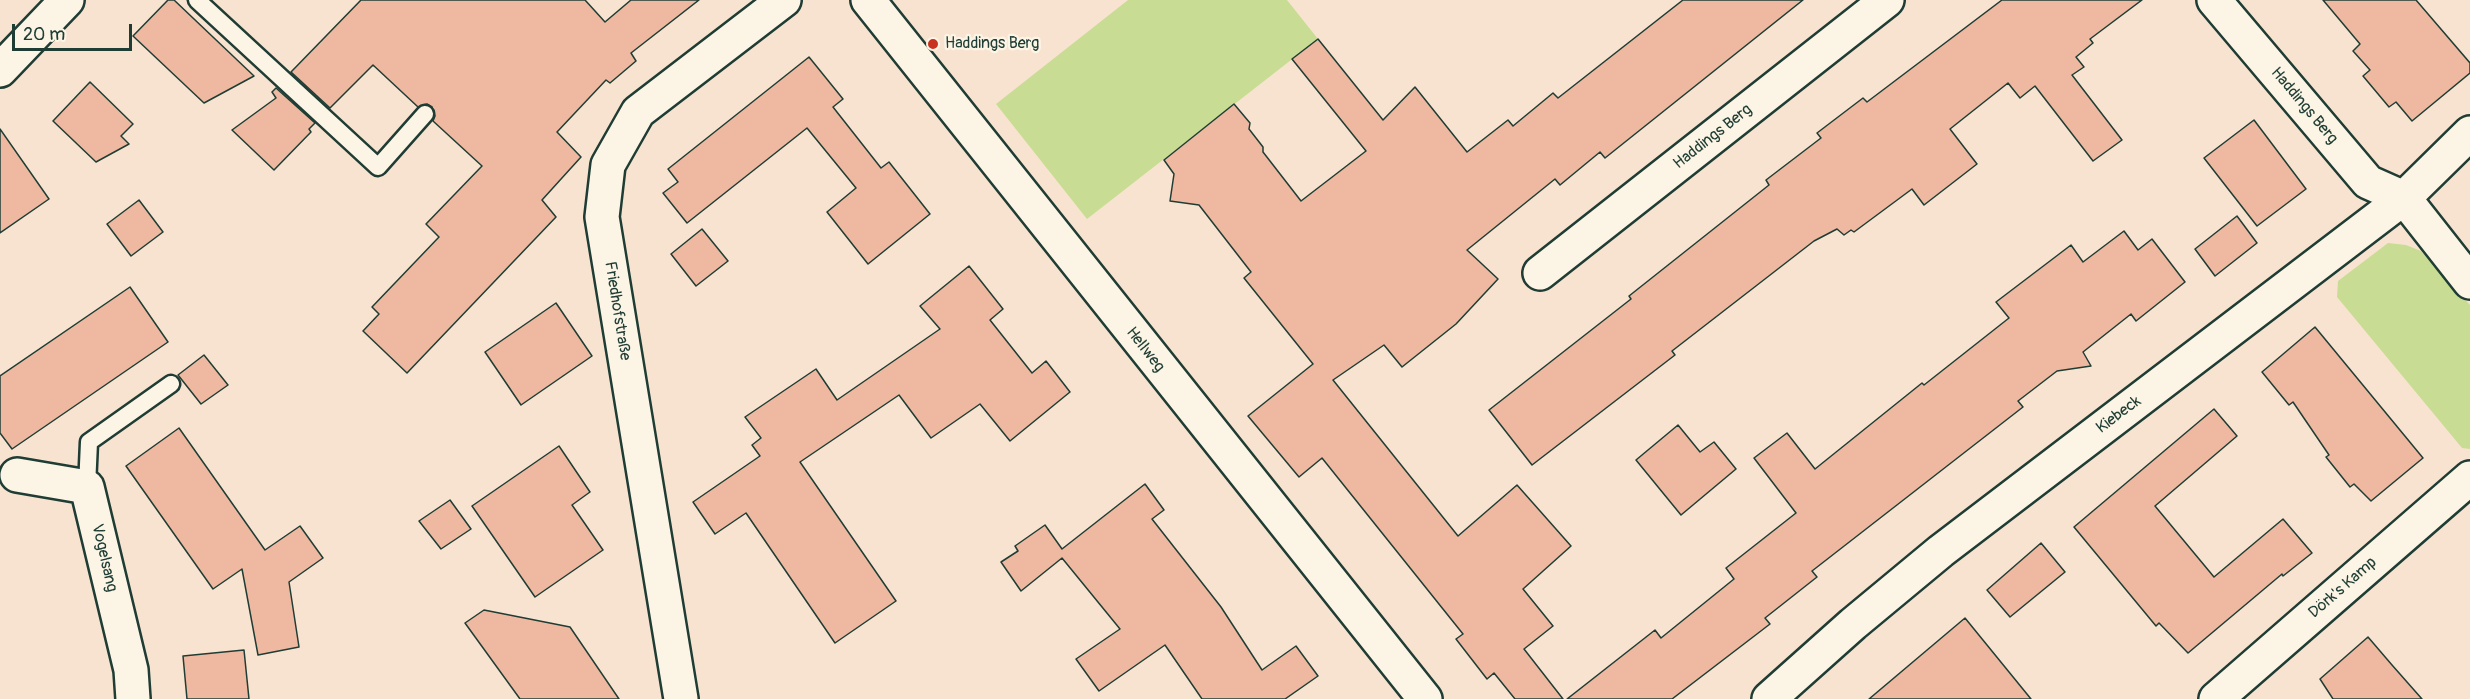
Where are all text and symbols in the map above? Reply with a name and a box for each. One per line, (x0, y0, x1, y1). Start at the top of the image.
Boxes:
scale bar (15, 12, 135, 50)
text: 20 m (23, 23, 65, 46)
place label: Haddings Berg (945, 34, 1039, 54)
marker: Haddings Berg (926, 37, 940, 51)
street label: Haddings Berg (2266, 64, 2342, 148)
street label: Haddings Berg (1670, 100, 1756, 174)
street label: Friedhofstraße (600, 260, 634, 362)
street label: Hellweg (1122, 324, 1168, 376)
street label: Kiebeck (2093, 392, 2145, 438)
street label: Vogelsang (87, 522, 121, 594)
street label: Dörk's Kamp (2305, 553, 2381, 623)

